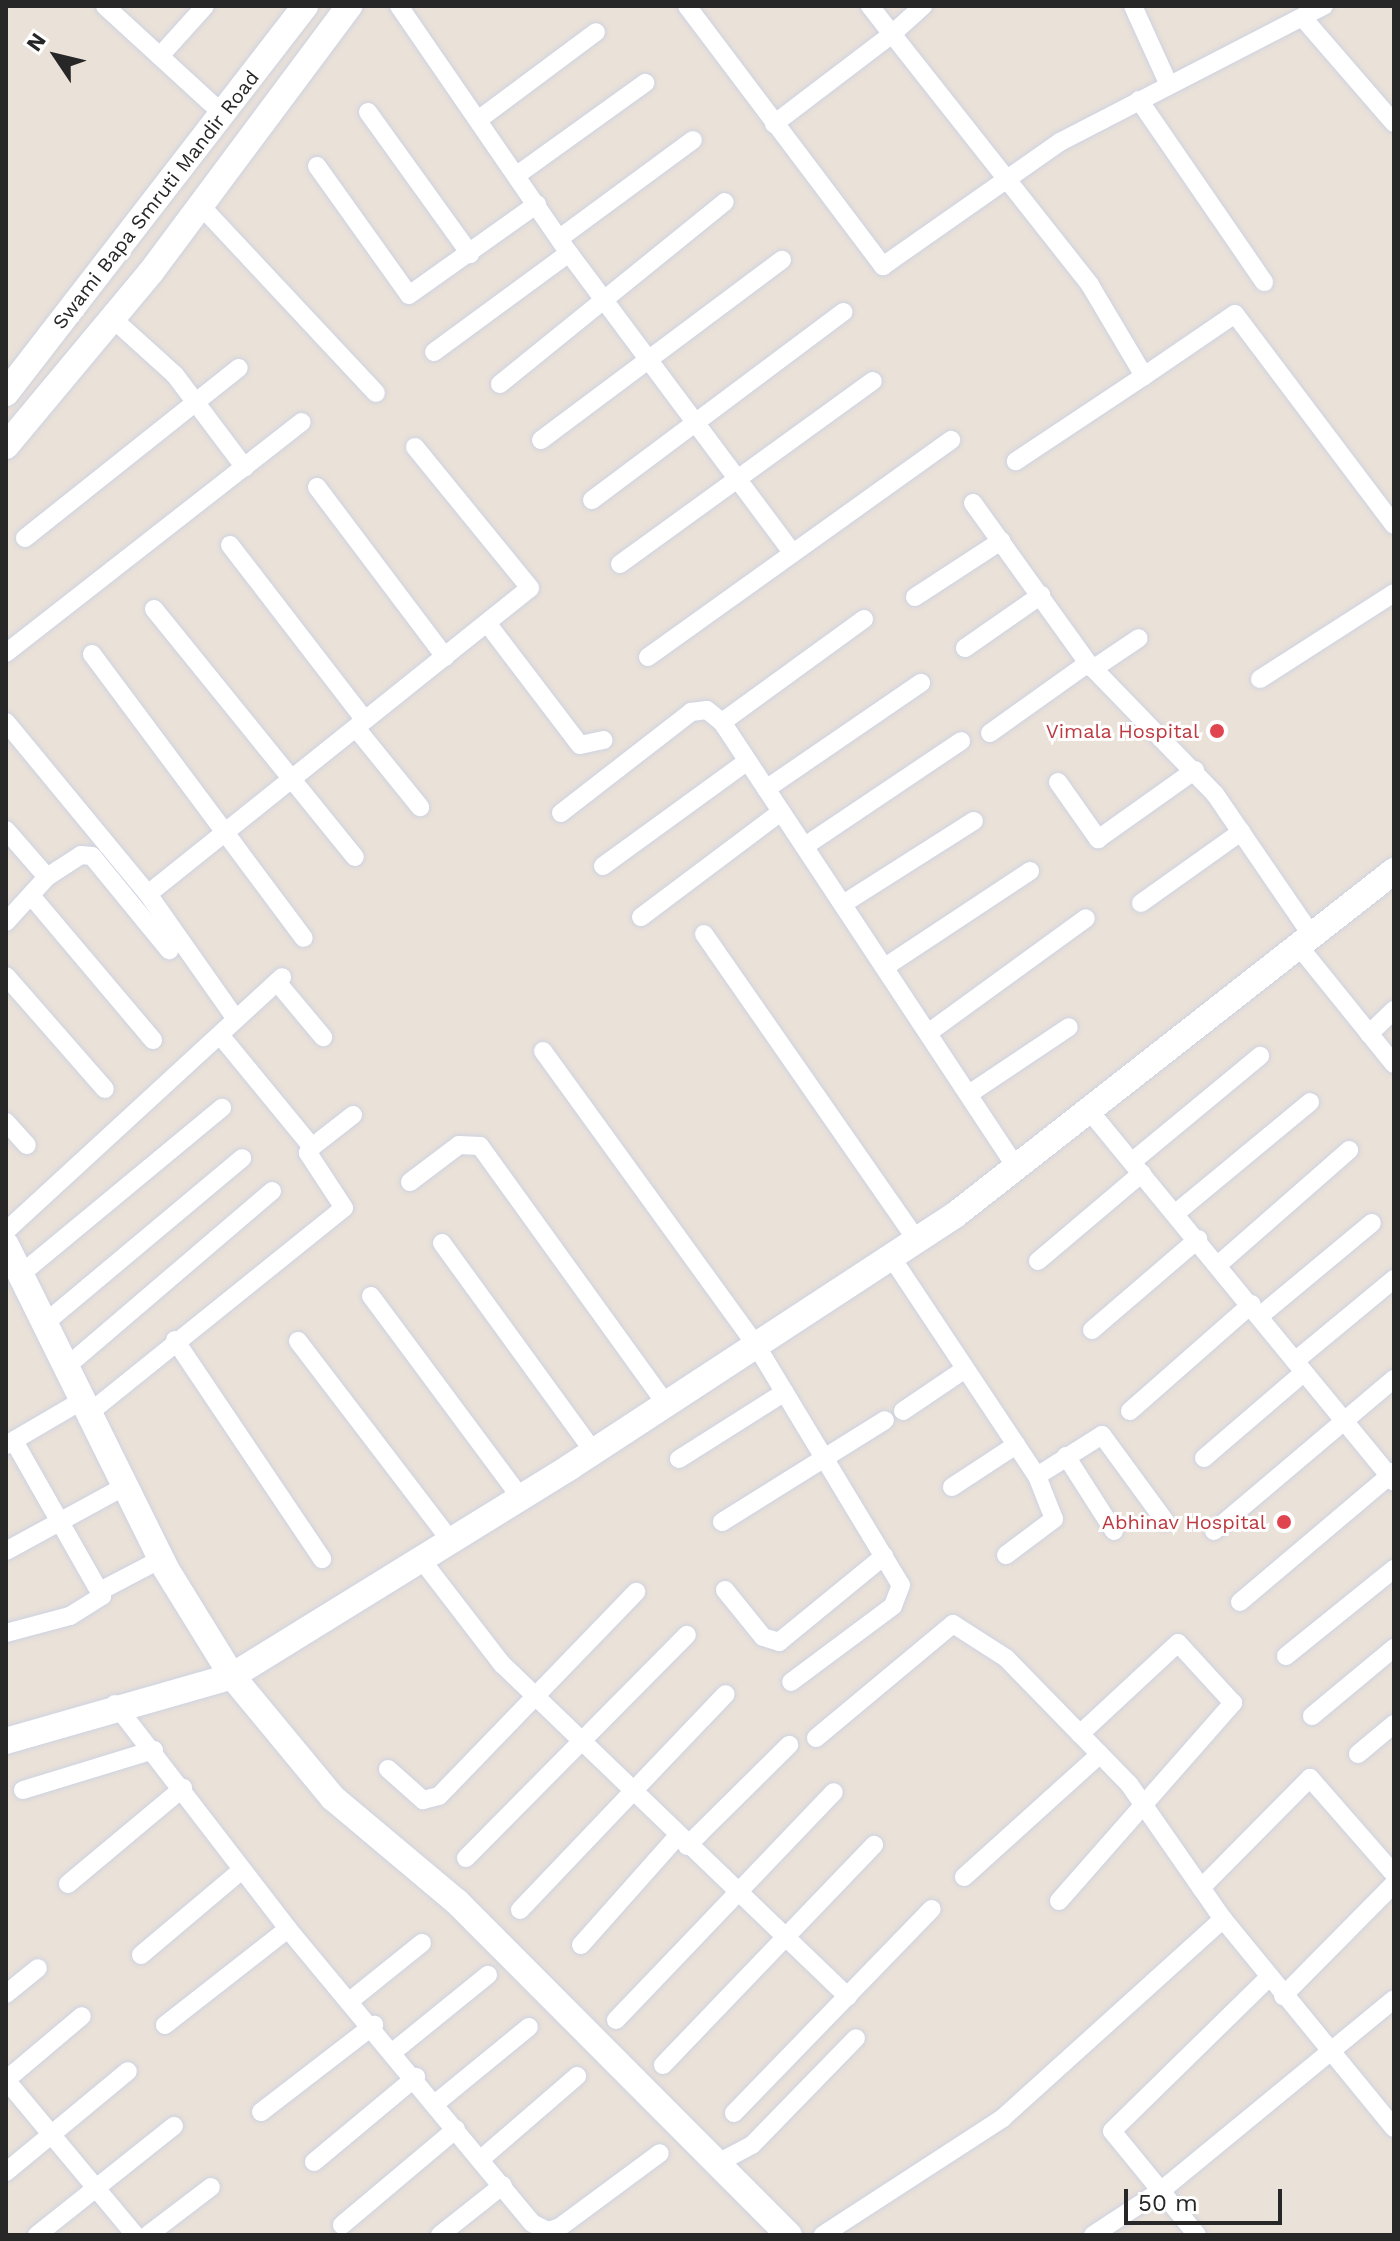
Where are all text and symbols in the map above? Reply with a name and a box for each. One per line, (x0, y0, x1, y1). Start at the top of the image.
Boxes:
north arrow (16, 16, 96, 96)
text: N (21, 28, 51, 56)
street label: Swami Bapa Smruti Mandir Road (47, 66, 265, 334)
place label: Vimala Hospital (1045, 719, 1199, 743)
marker: Vimala Hospital (1206, 720, 1228, 742)
place label: Abhinav Hospital (1101, 1510, 1266, 1534)
marker: Abhinav Hospital (1273, 1511, 1295, 1533)
scale bar (1128, 2173, 1286, 2223)
text: 50 m (1138, 2189, 1198, 2217)

